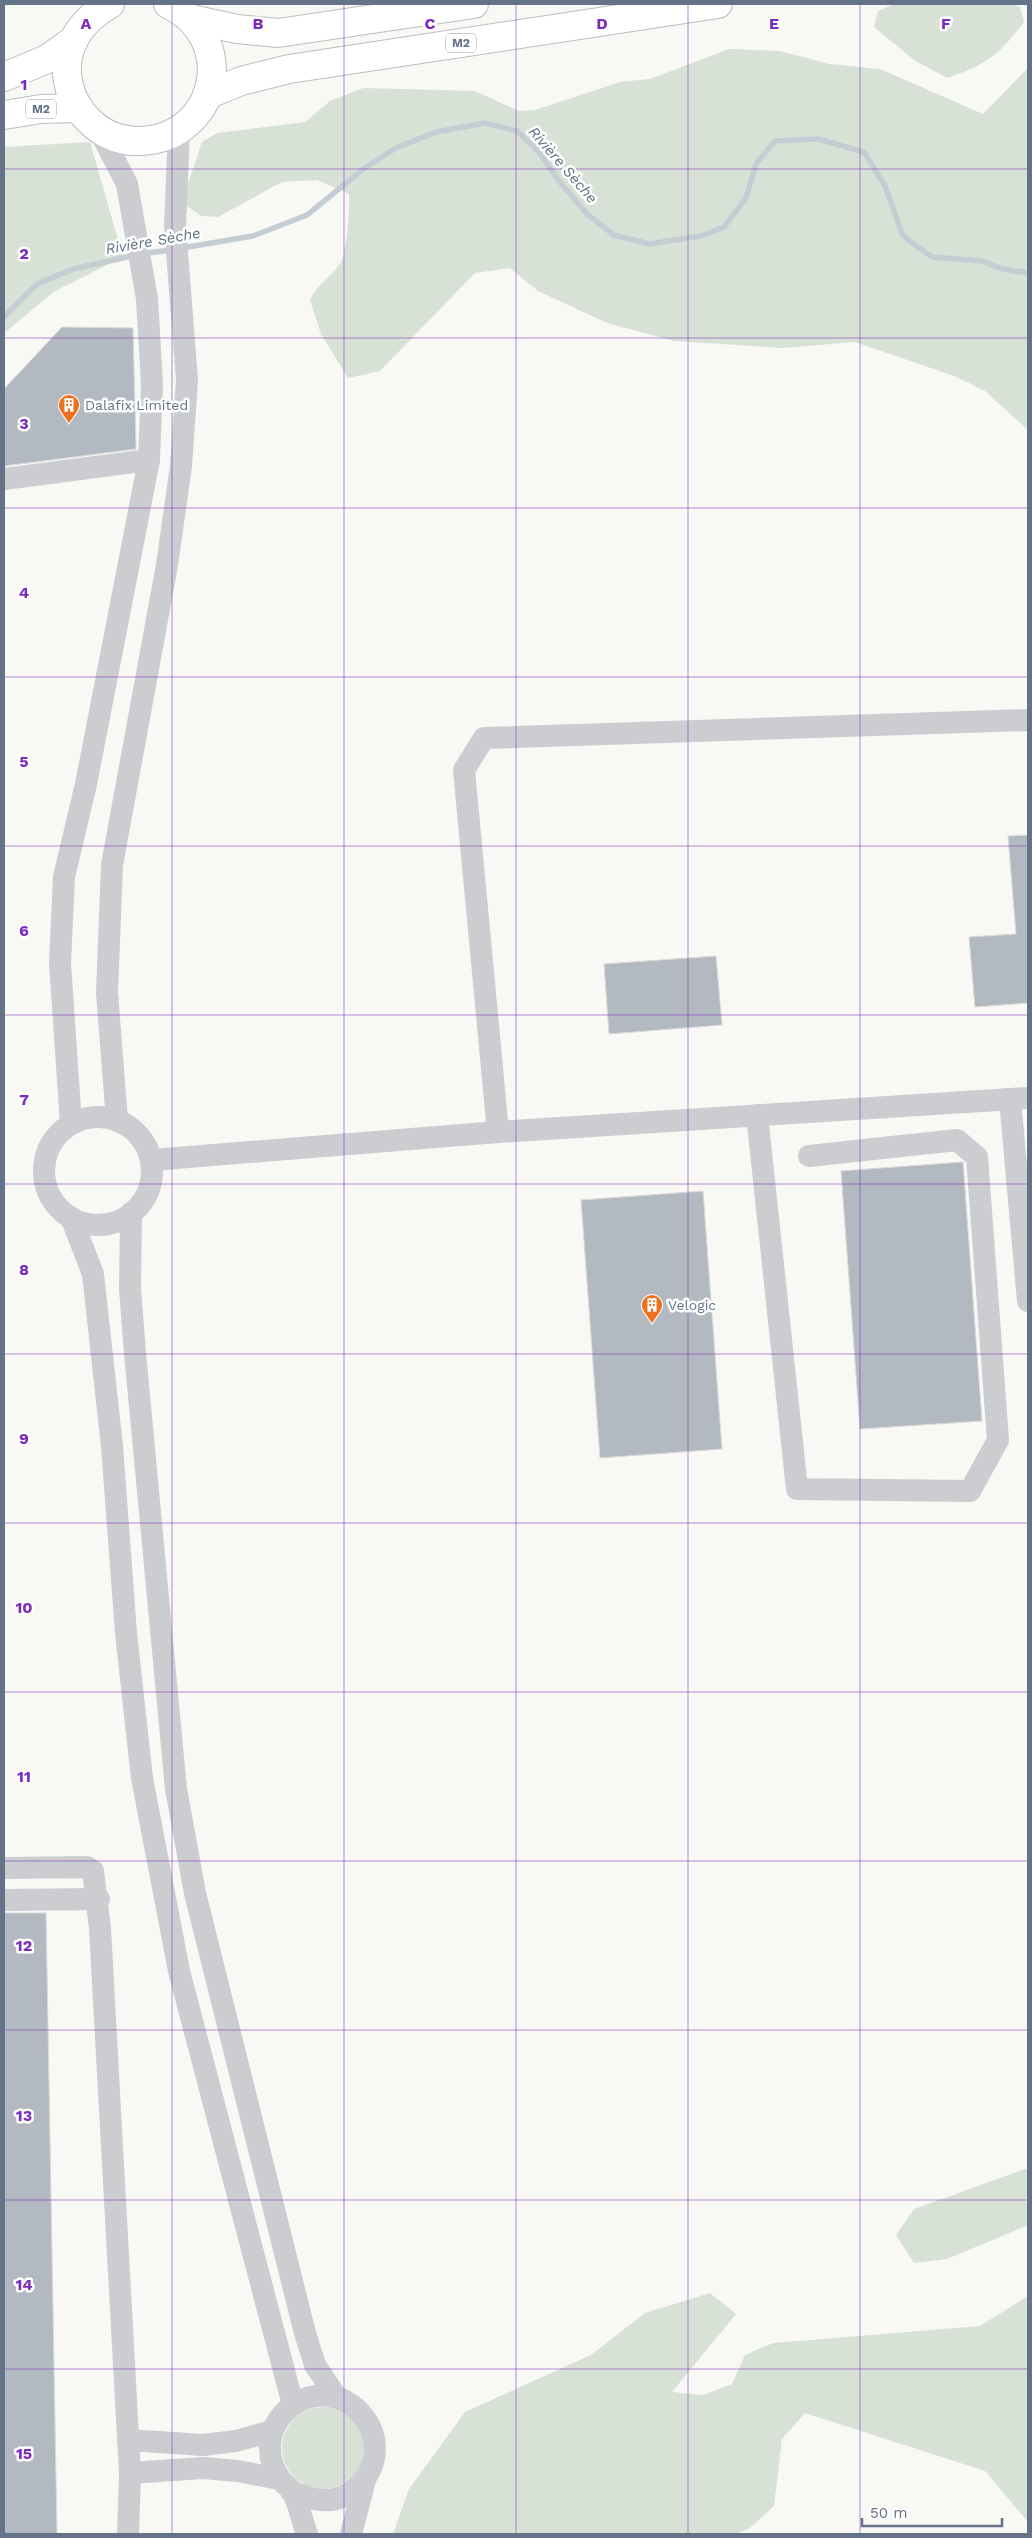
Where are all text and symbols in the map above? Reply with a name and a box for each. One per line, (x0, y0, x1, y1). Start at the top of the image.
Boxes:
text: A (81, 14, 92, 33)
text: B (253, 14, 264, 33)
text: C (425, 14, 436, 33)
text: D (596, 14, 608, 33)
text: E (769, 14, 779, 33)
text: F (941, 14, 951, 33)
road number: M2 (446, 34, 476, 52)
text: 1 (21, 75, 27, 94)
road number: M2 (26, 100, 56, 118)
water label: Rivière Sèche (525, 123, 601, 207)
water label: Rivière Sèche (104, 224, 202, 258)
text: 2 (19, 244, 29, 263)
building icon: Dalafix Limited (57, 393, 81, 424)
place label: Dalafix Limited (85, 397, 188, 413)
text: 3 (19, 414, 29, 433)
text: 4 (19, 583, 29, 602)
text: 5 (19, 752, 29, 771)
text: 6 (19, 921, 29, 940)
text: 7 (19, 1090, 29, 1109)
text: 8 (19, 1260, 29, 1279)
building icon: Velogic (640, 1293, 664, 1324)
place label: Velogic (668, 1297, 716, 1313)
text: 9 (19, 1429, 29, 1448)
text: 10 (15, 1598, 33, 1617)
text: 11 (17, 1767, 31, 1786)
text: 12 (16, 1936, 32, 1955)
text: 13 (16, 2106, 32, 2125)
text: 14 (15, 2275, 33, 2294)
text: 15 (16, 2444, 32, 2463)
scale bar (862, 2496, 1002, 2528)
text: 50 m (870, 2504, 907, 2522)

